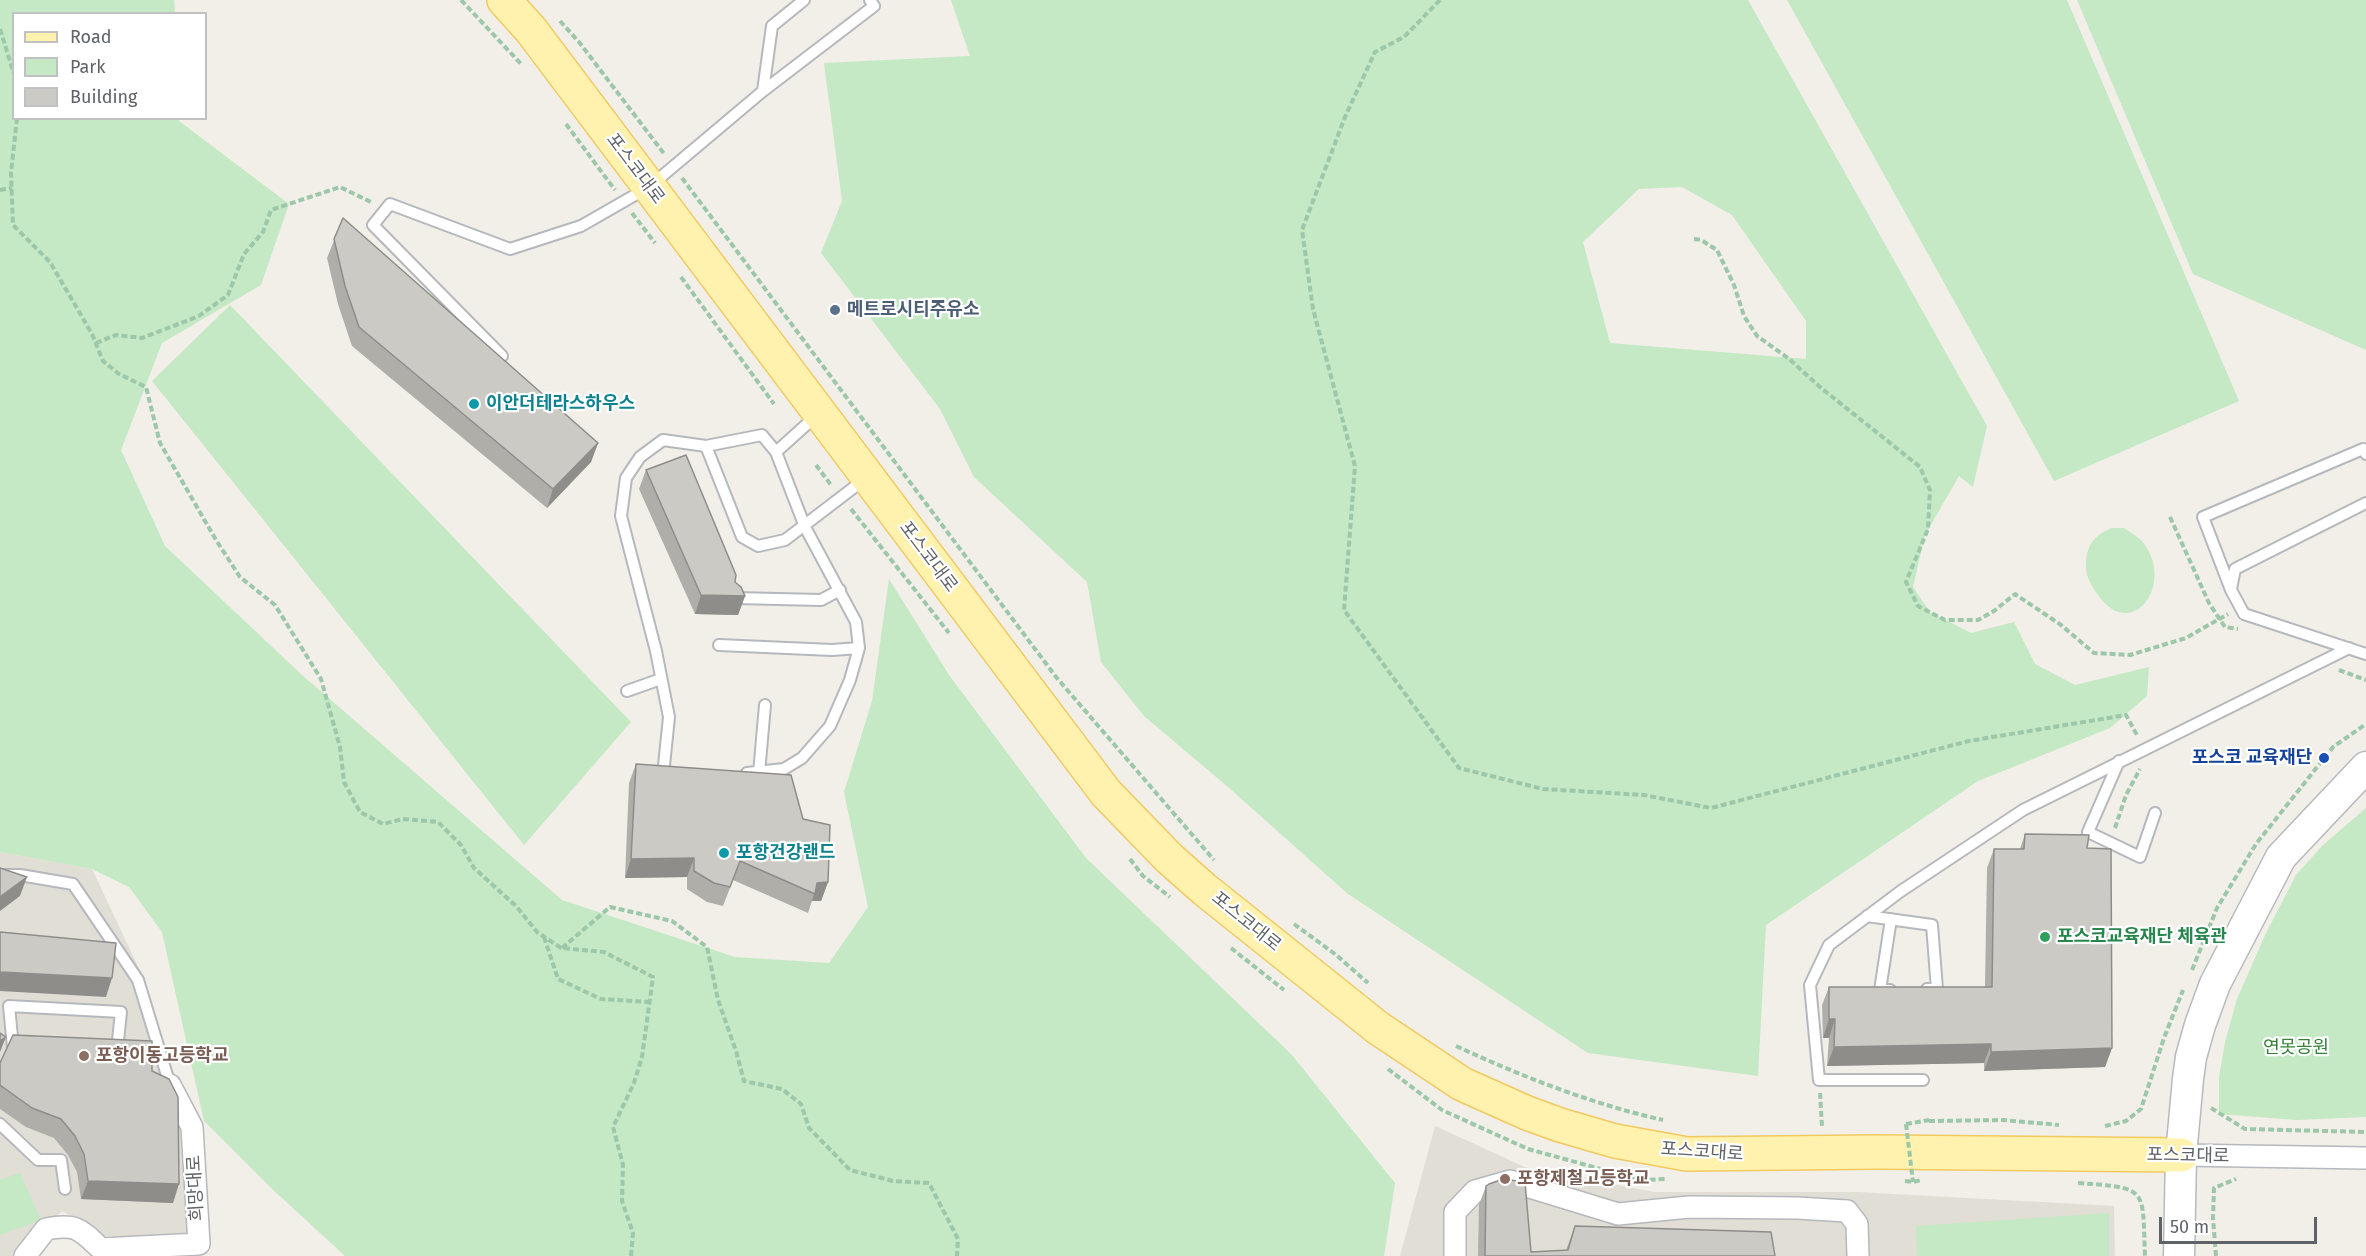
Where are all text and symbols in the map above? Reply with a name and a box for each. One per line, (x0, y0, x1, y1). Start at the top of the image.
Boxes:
legend (12, 12, 207, 120)
text: Road (70, 26, 112, 48)
text: Park (70, 56, 105, 78)
text: Building (70, 86, 137, 108)
street label: 포스코대로 (601, 129, 669, 209)
place label: 메트로시티주유소 (847, 299, 979, 321)
marker: 메트로시티주유소 (828, 303, 842, 317)
place label: 이안더테라스하우스 (486, 393, 635, 415)
marker: 이안더테라스하우스 (467, 397, 481, 411)
street label: 포스코대로 (894, 517, 962, 597)
place label: 포스코 교육재단 (2192, 747, 2312, 769)
marker: 포스코 교육재단 (2317, 751, 2331, 765)
place label: 포항건강랜드 (736, 842, 835, 864)
marker: 포항건강랜드 (717, 846, 731, 860)
street label: 포스코대로 (1207, 888, 1285, 956)
place label: 포스코교육재단 체육관 (2057, 926, 2227, 948)
marker: 포스코교육재단 체육관 (2038, 930, 2052, 944)
park label: 연못공원 (2263, 1037, 2329, 1059)
place label: 포항이동고등학교 (96, 1045, 228, 1067)
marker: 포항이동고등학교 (77, 1049, 91, 1063)
street label: 포스코대로 (1660, 1138, 1744, 1166)
street label: 포스코대로 (2146, 1144, 2230, 1168)
street label: 희망대로 (183, 1154, 209, 1222)
place label: 포항제철고등학교 (1517, 1168, 1649, 1190)
marker: 포항제철고등학교 (1498, 1172, 1512, 1186)
scale bar (2162, 1205, 2320, 1243)
text: 50 m (2170, 1216, 2209, 1238)

